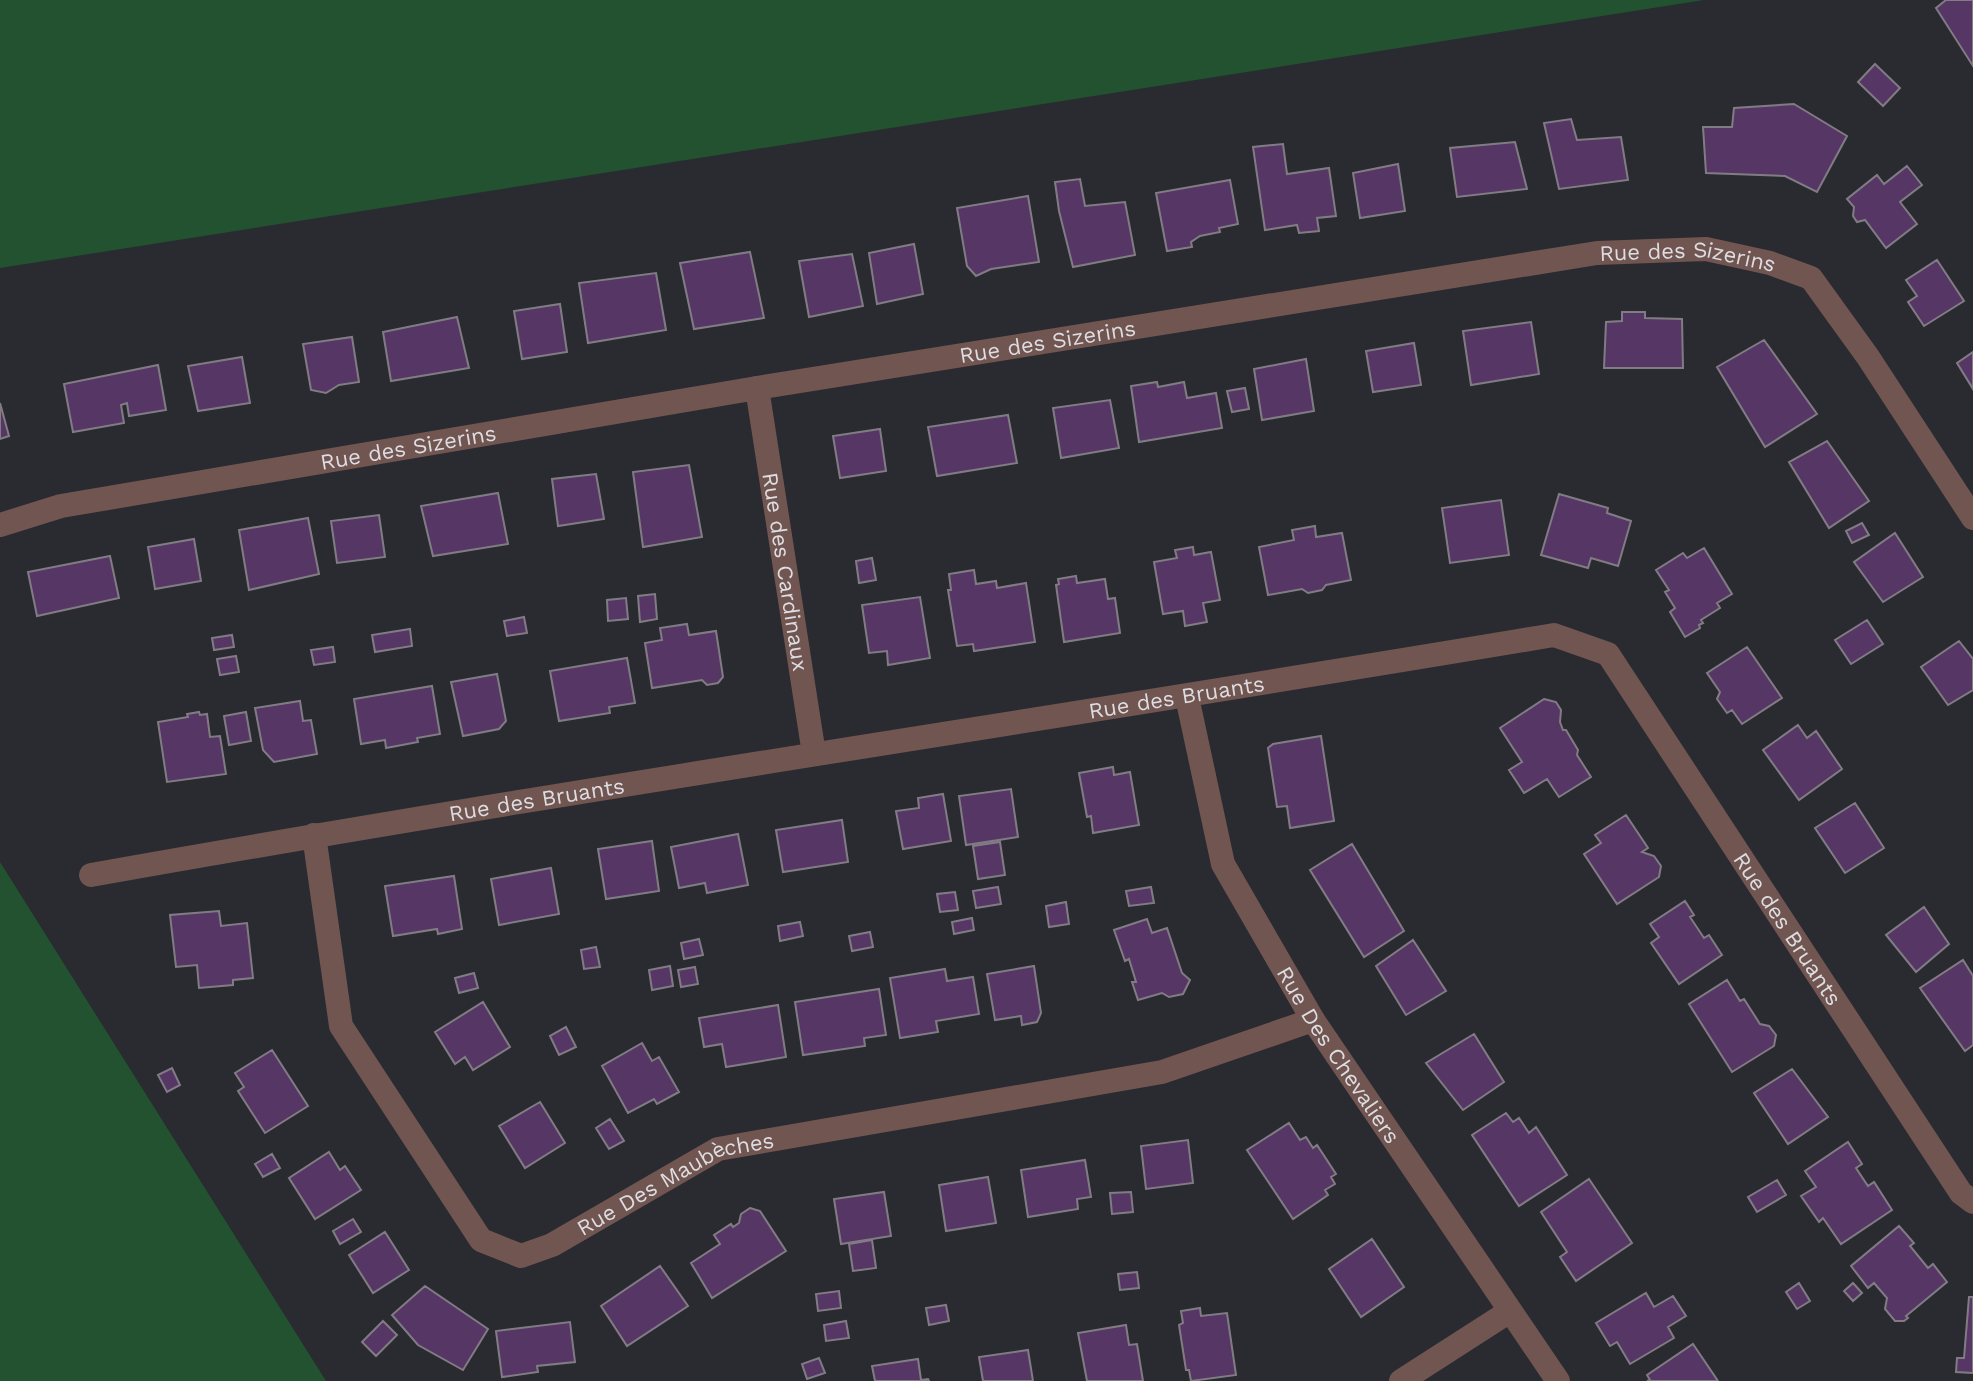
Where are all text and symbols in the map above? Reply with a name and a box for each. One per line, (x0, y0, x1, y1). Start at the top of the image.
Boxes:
street label: Rue des Sizerins (1599, 236, 1780, 277)
street label: Rue des Sizerins (958, 315, 1137, 368)
street label: Rue des Sizerins (318, 420, 498, 474)
street label: Rue des Cardinaux (758, 471, 813, 673)
street label: Rue des Bruants (1087, 670, 1266, 723)
street label: Rue des Bruants (447, 773, 626, 826)
street label: Rue des Bruants (1729, 847, 1847, 1010)
street label: Rue Des Chevaliers (1272, 962, 1405, 1148)
street label: Rue Des Maubèches (572, 1127, 776, 1240)

